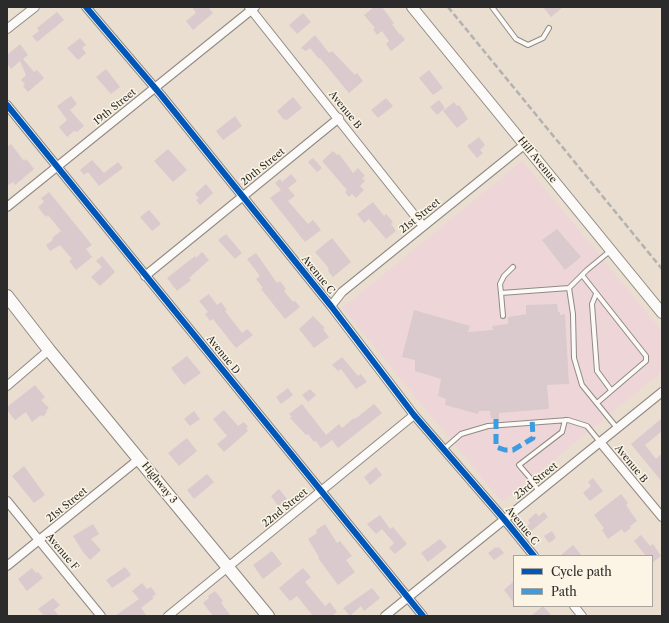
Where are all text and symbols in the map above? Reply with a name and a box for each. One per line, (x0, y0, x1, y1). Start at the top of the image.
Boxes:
street label: 19th Street (91, 86, 139, 128)
street label: Avenue B (326, 89, 364, 131)
street label: Hill Avenue (515, 135, 559, 185)
street label: 20th Street (239, 146, 287, 188)
street label: 21st Street (397, 196, 443, 236)
street label: Avenue C (299, 253, 337, 297)
street label: Avenue D (204, 333, 242, 377)
street label: Avenue B (612, 443, 650, 485)
street label: Highway 3 (139, 460, 179, 506)
street label: 23rd Street (512, 460, 560, 502)
street label: 21st Street (44, 485, 90, 525)
street label: 22nd Street (260, 486, 310, 530)
street label: Avenue C (503, 504, 541, 548)
street label: Avenue F (43, 531, 81, 573)
legend (513, 555, 653, 607)
text: Cycle path (551, 564, 612, 579)
text: Path (551, 584, 577, 599)

